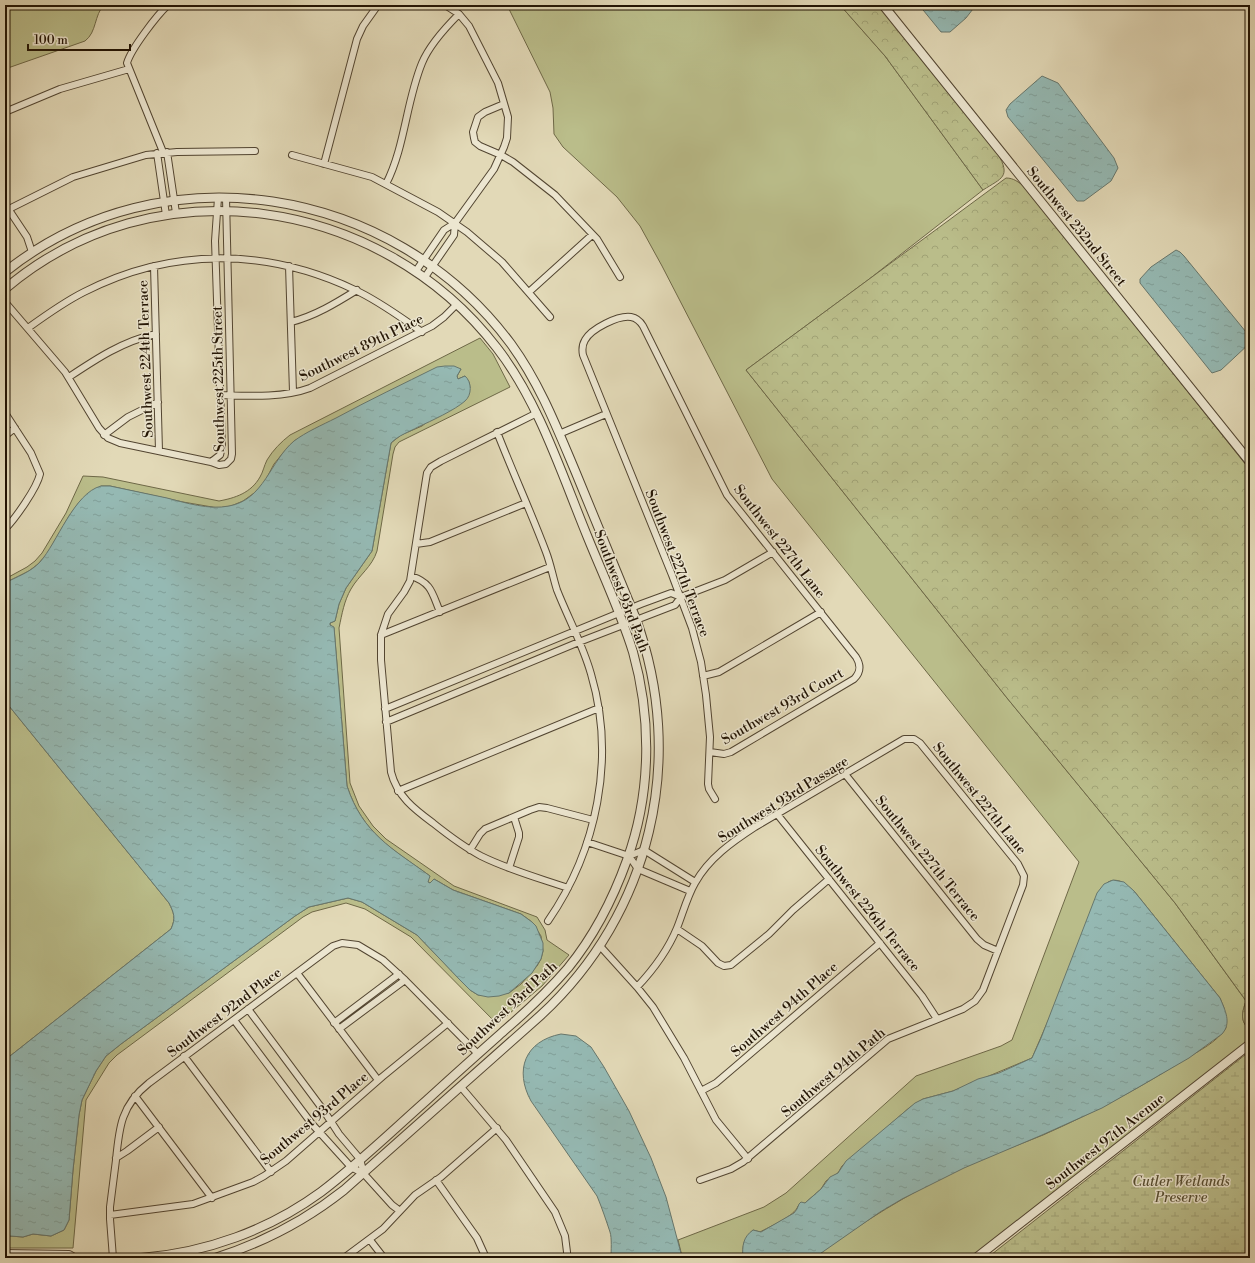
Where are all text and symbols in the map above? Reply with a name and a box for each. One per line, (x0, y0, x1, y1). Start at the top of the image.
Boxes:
scale bar (28, 26, 130, 52)
text: 100 m (34, 33, 68, 48)
street label: Southwest 232nd Street (1022, 163, 1130, 290)
street label: Southwest 224th Terrace (134, 280, 158, 438)
street label: Southwest 225th Street (209, 306, 229, 452)
street label: Southwest 89th Place (296, 310, 427, 386)
street label: Southwest 227th Lane (729, 481, 829, 602)
street label: Southwest 227th Terrace (641, 487, 714, 640)
street label: Southwest 93rd Path (589, 527, 653, 656)
street label: Southwest 93rd Court (718, 665, 847, 749)
street label: Southwest 227th Lane (928, 739, 1030, 858)
street label: Southwest 93rd Passage (715, 752, 852, 847)
street label: Southwest 227th Terrace (871, 792, 983, 925)
street label: Southwest 226th Terrace (811, 842, 924, 976)
street label: Southwest 93rd Path (454, 957, 562, 1060)
street label: Southwest 94th Place (727, 958, 842, 1061)
street label: Southwest 92nd Place (164, 964, 285, 1062)
street label: Southwest 94th Path (778, 1024, 890, 1122)
street label: Southwest 93rd Place (257, 1068, 372, 1169)
street label: Southwest 97th Avenue (1043, 1090, 1169, 1194)
park label: Cutler Wetlands Preserve (1132, 1173, 1230, 1207)

